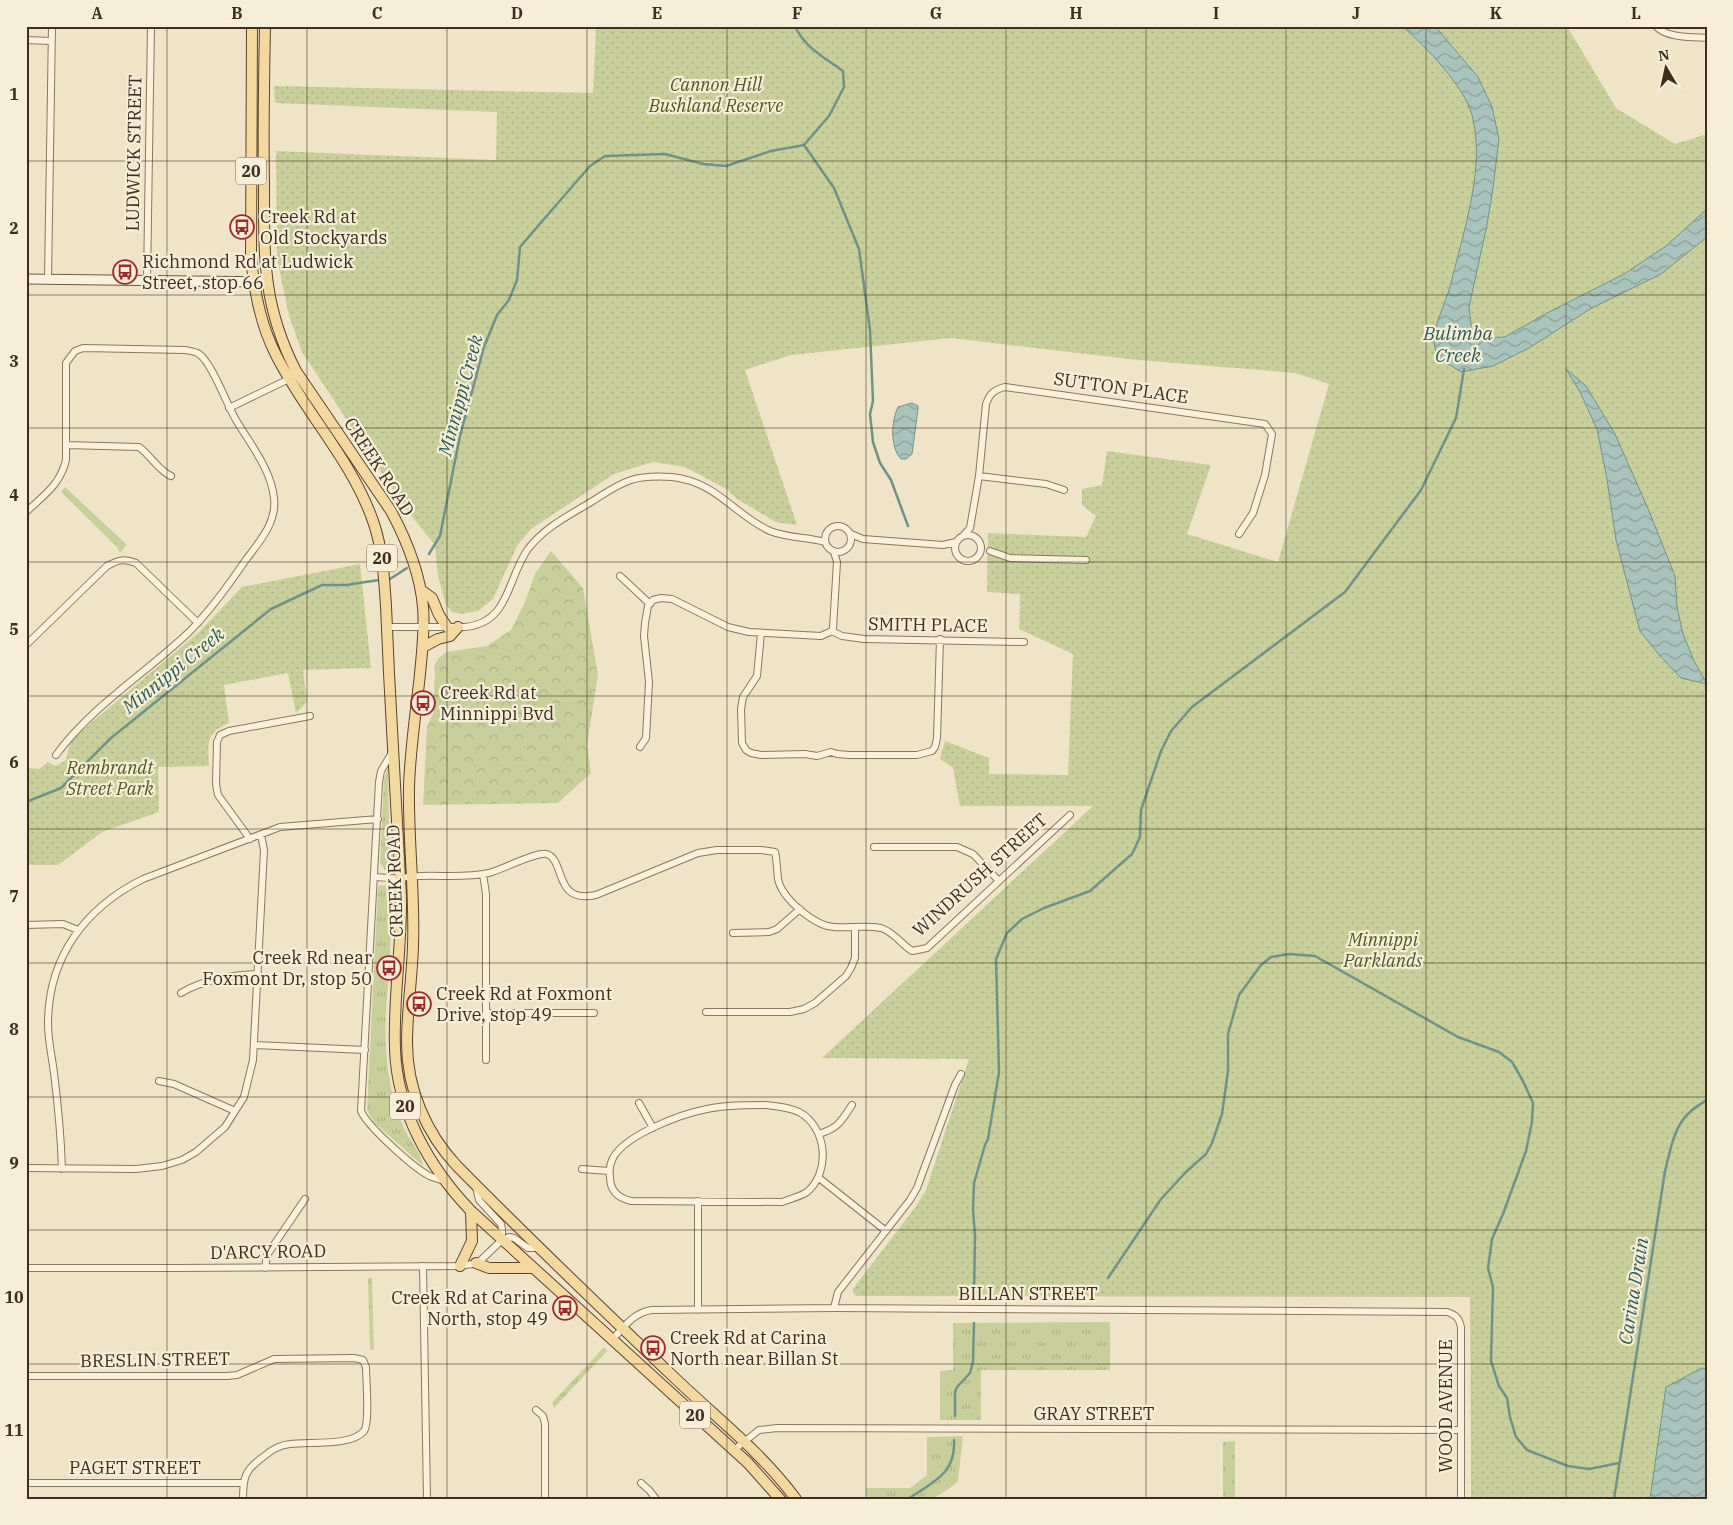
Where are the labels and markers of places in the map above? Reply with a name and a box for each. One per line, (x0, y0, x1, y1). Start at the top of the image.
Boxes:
place label: Creek Rd at Old Stockyards (260, 205, 387, 249)
bus stop icon: Creek Rd at Old Stockyards (229, 214, 255, 240)
place label: Richmond Rd at Ludwick Street, stop 66 (142, 250, 354, 294)
bus stop icon: Richmond Rd at Ludwick Street, stop 66 (112, 259, 138, 285)
place label: Creek Rd at Minnippi Bvd (440, 681, 554, 725)
bus stop icon: Creek Rd at Minnippi Bvd (410, 690, 436, 716)
place label: Creek Rd near Foxmont Dr, stop 50 (202, 946, 372, 990)
bus stop icon: Creek Rd near Foxmont Dr, stop 50 (376, 955, 402, 981)
place label: Creek Rd at Foxmont Drive, stop 49 (436, 982, 612, 1026)
bus stop icon: Creek Rd at Foxmont Drive, stop 49 (406, 991, 432, 1017)
place label: Creek Rd at Carina North, stop 49 (391, 1286, 548, 1330)
bus stop icon: Creek Rd at Carina North, stop 49 (552, 1295, 578, 1321)
place label: Creek Rd at Carina North near Billan St (670, 1326, 838, 1370)
bus stop icon: Creek Rd at Carina North near Billan St (640, 1335, 666, 1361)

